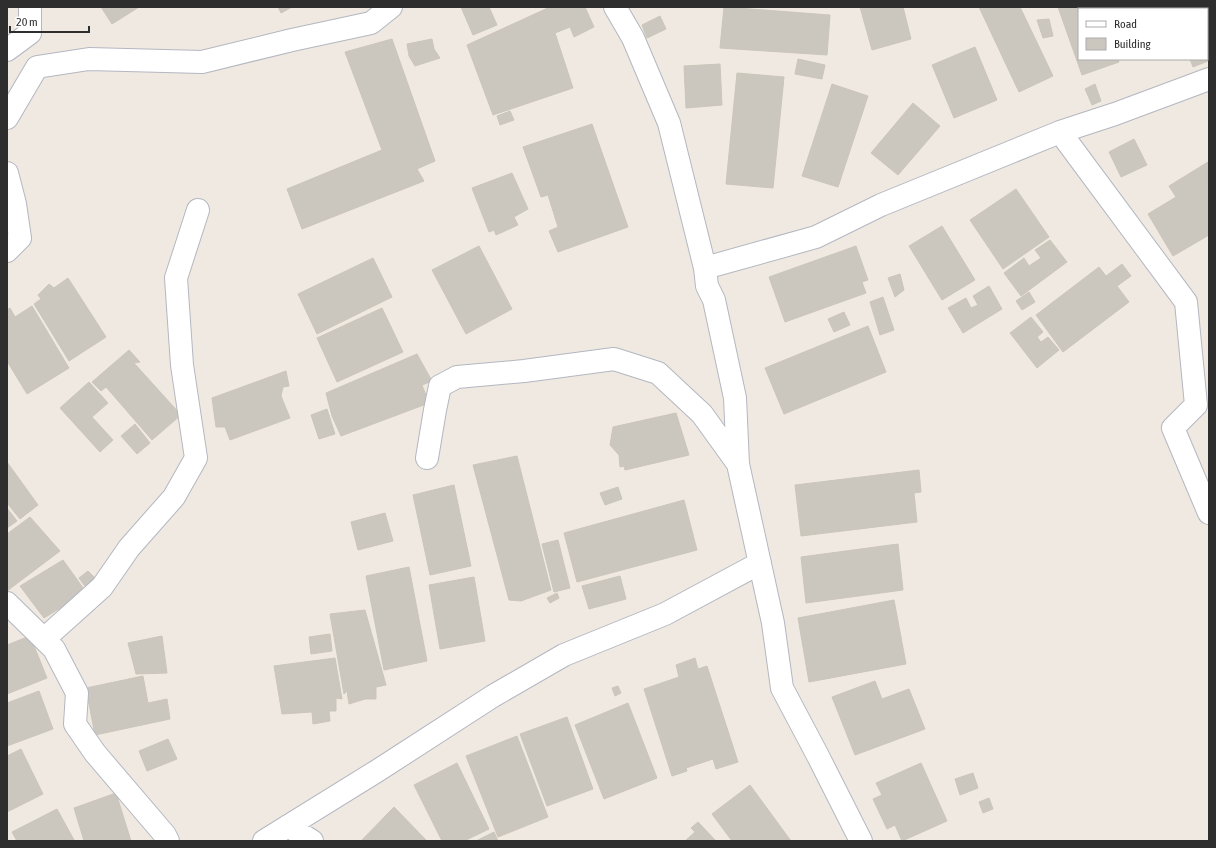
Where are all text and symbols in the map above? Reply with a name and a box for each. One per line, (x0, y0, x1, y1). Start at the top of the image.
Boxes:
scale bar (10, 8, 89, 34)
legend (1078, 8, 1208, 60)
text: 20 m (16, 15, 38, 29)
text: Road (1114, 17, 1137, 31)
text: Building (1114, 37, 1152, 51)

